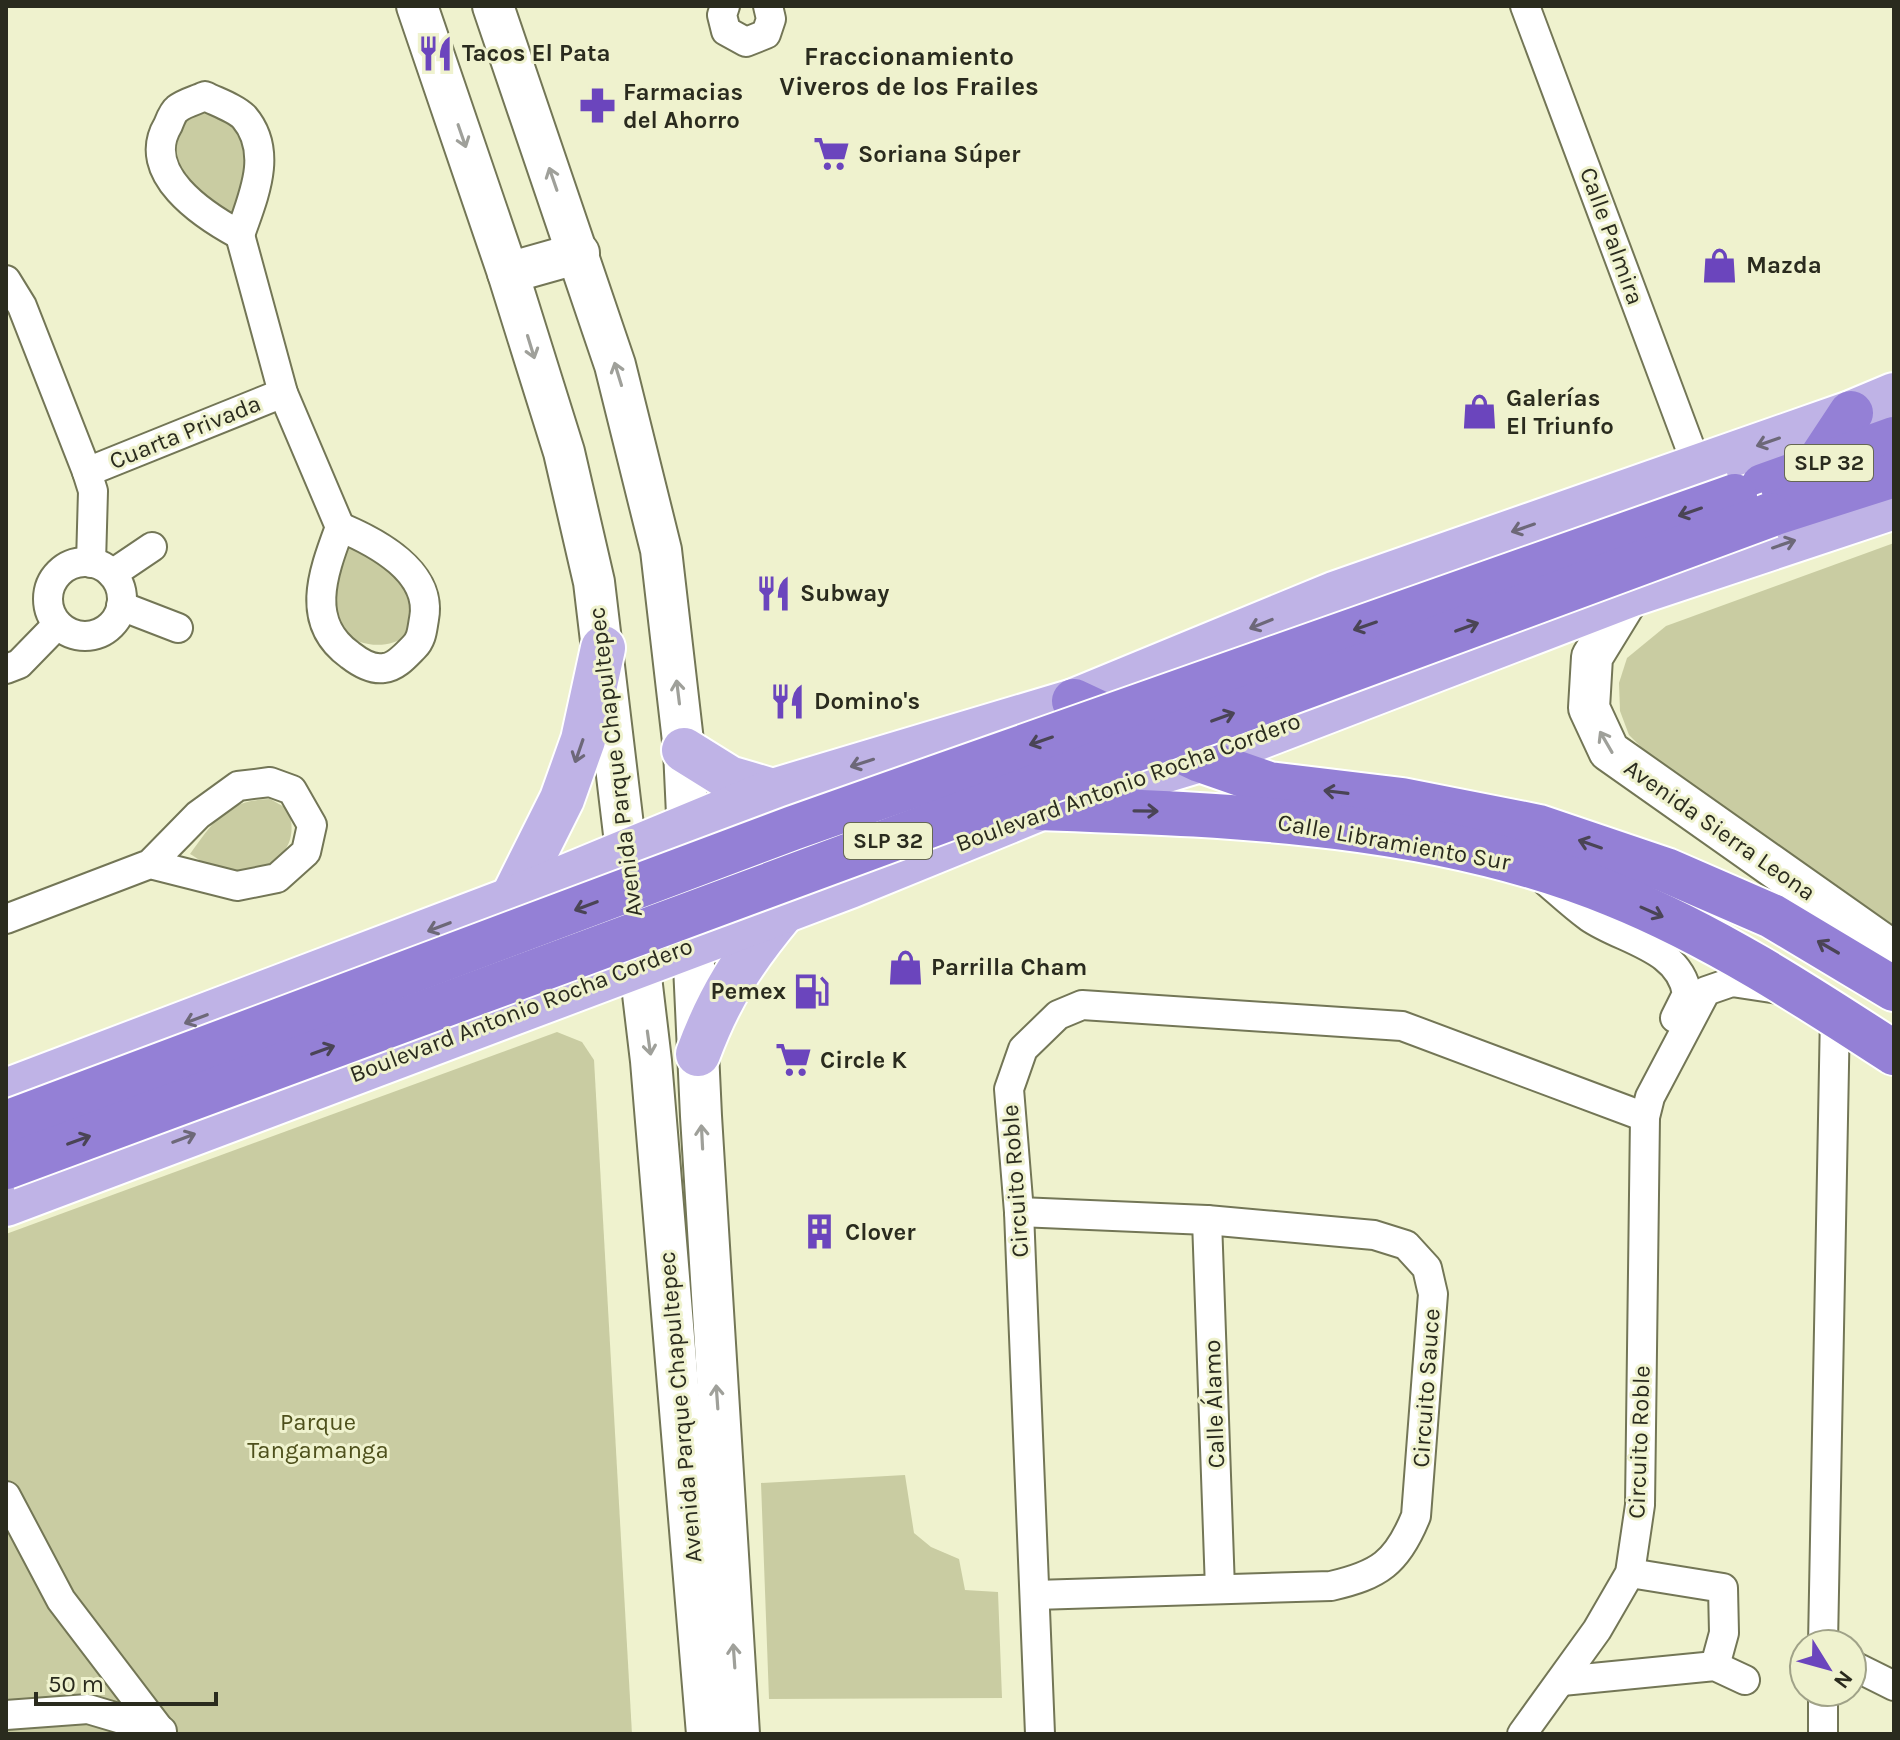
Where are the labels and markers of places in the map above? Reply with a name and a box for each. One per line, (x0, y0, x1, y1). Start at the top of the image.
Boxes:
restaurant icon: Tacos El Pata (417, 34, 455, 72)
place label: Tacos El Pata (462, 39, 610, 67)
place label: Farmacias del Ahorro (623, 78, 743, 134)
pharmacy icon: Farmacias del Ahorro (578, 87, 616, 125)
supermarket icon: Soriana Súper (813, 135, 851, 173)
place label: Soriana Súper (858, 140, 1021, 168)
shop icon: Mazda (1701, 246, 1739, 284)
place label: Mazda (1746, 251, 1822, 279)
place label: Galerías El Triunfo (1506, 384, 1614, 440)
shop icon: Galerías El Triunfo (1461, 393, 1499, 431)
restaurant icon: Subway (755, 574, 793, 612)
place label: Subway (800, 579, 889, 607)
restaurant icon: Domino's (769, 682, 807, 720)
place label: Domino's (814, 687, 920, 715)
shop icon: Parrilla Cham (886, 948, 924, 986)
place label: Parrilla Cham (931, 953, 1087, 981)
fuel station icon: Pemex (793, 972, 831, 1010)
place label: Pemex (711, 977, 786, 1005)
supermarket icon: Circle K (775, 1041, 813, 1079)
place label: Circle K (820, 1046, 907, 1074)
building icon: Clover (800, 1213, 838, 1251)
place label: Clover (845, 1218, 916, 1246)

